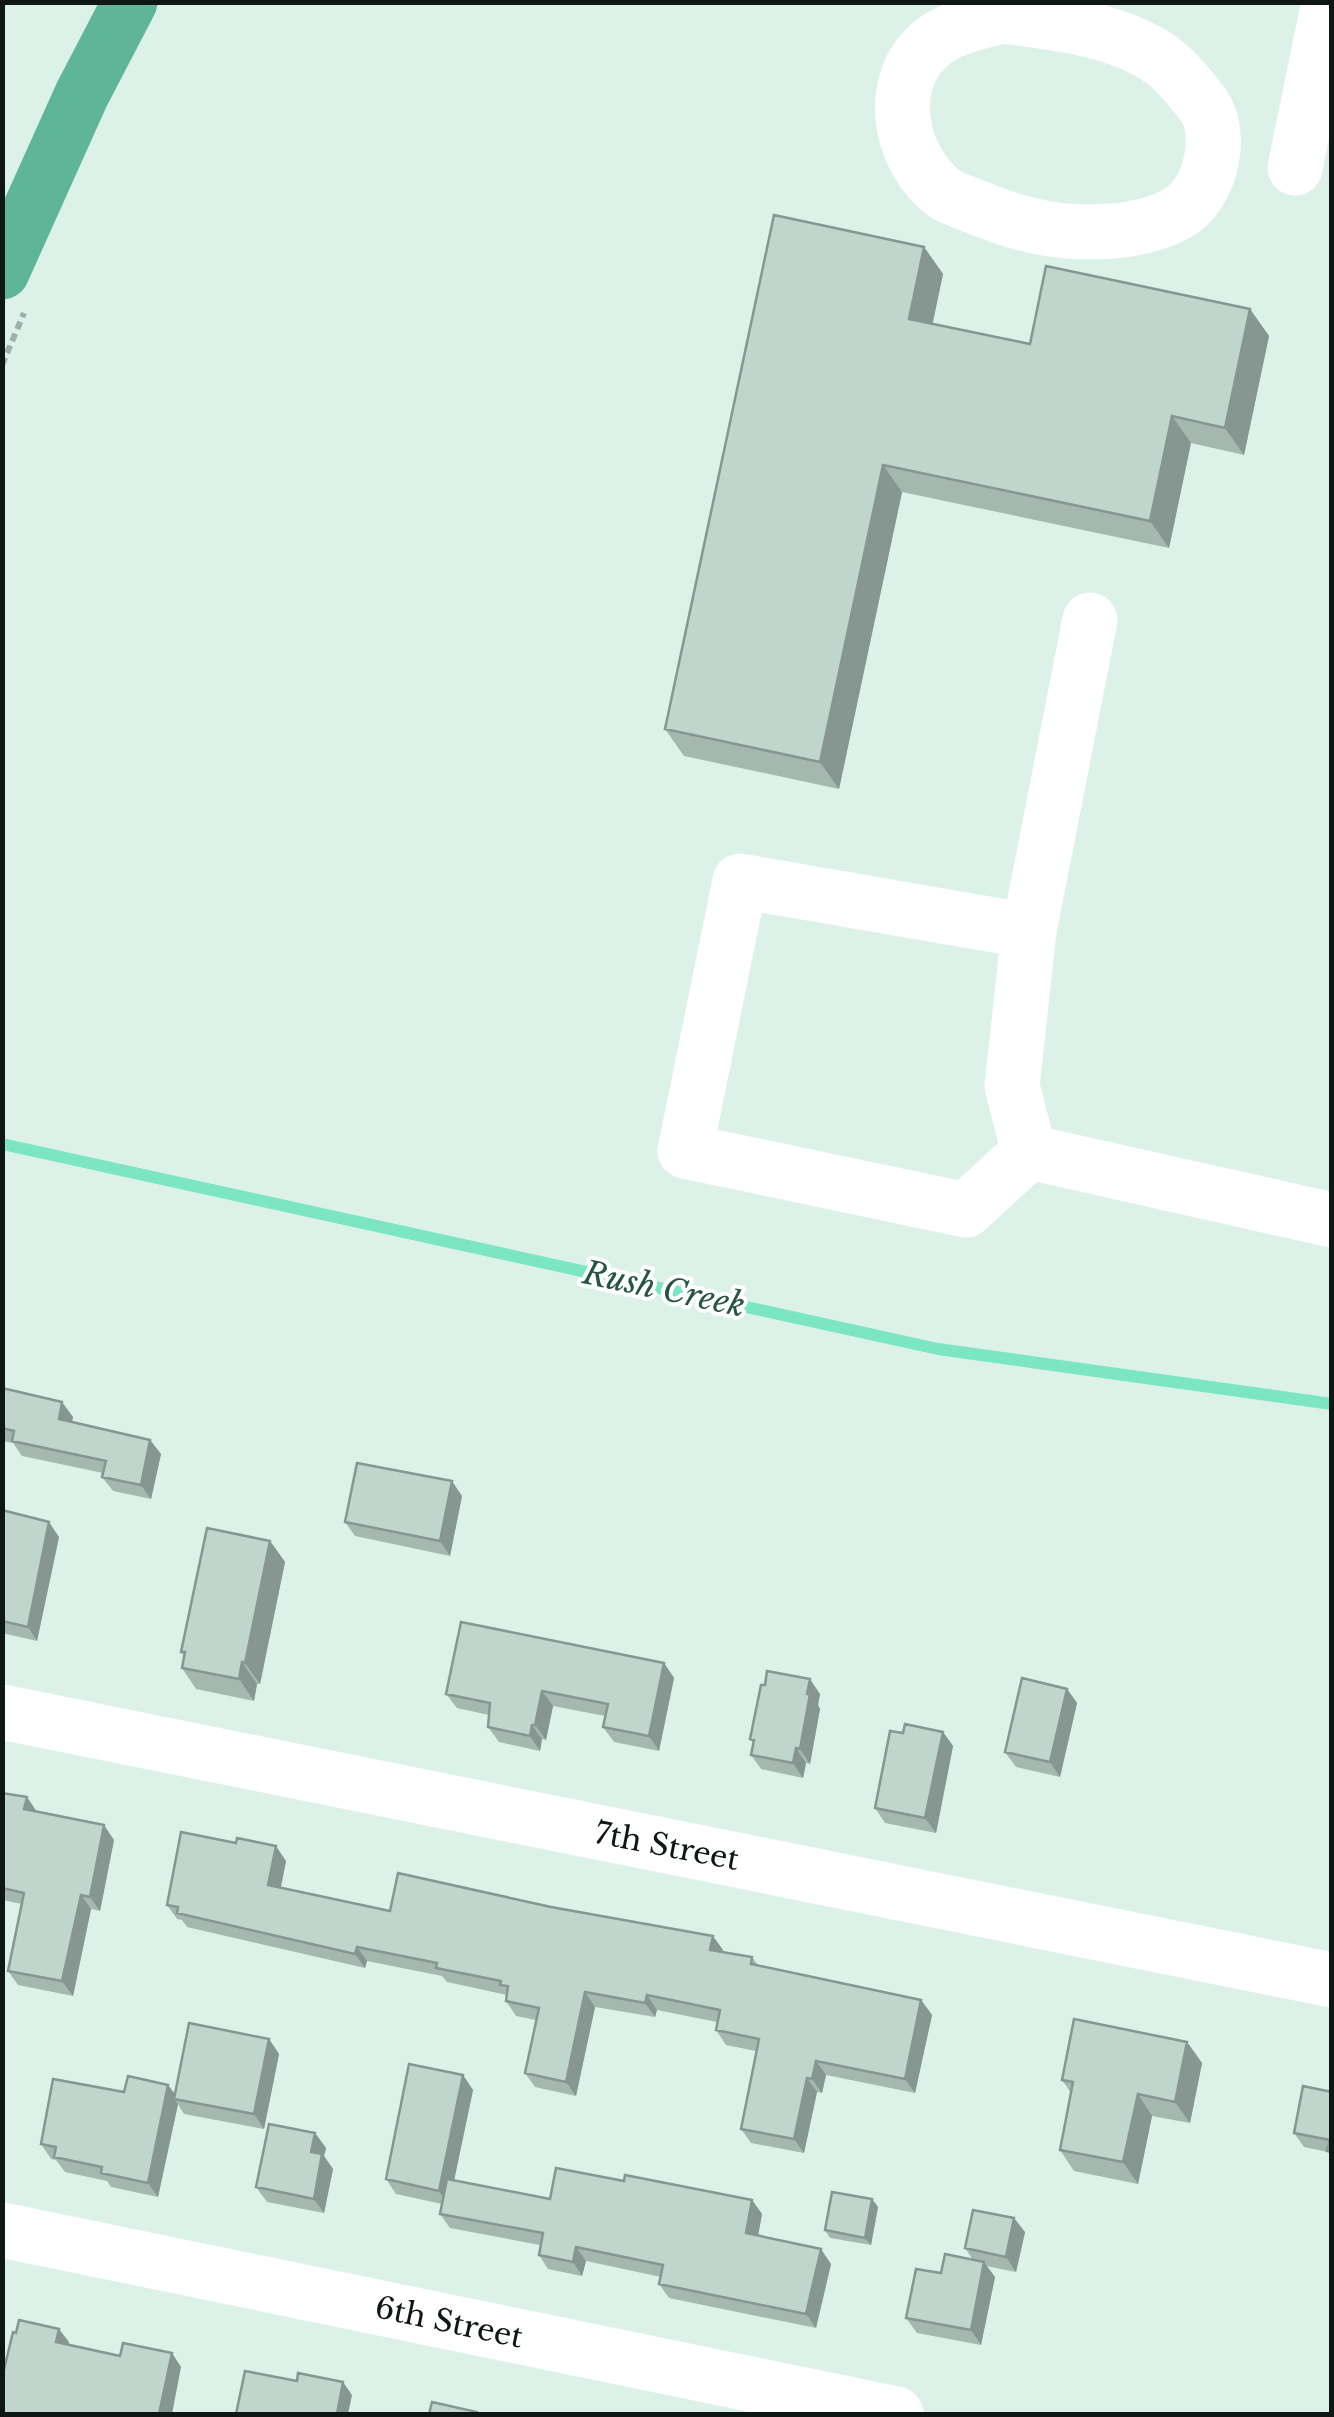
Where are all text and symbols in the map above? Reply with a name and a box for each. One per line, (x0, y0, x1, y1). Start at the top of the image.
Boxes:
water label: Rush Creek (578, 1252, 749, 1326)
street label: 7th Street (592, 1814, 743, 1878)
street label: 6th Street (372, 2288, 527, 2356)

